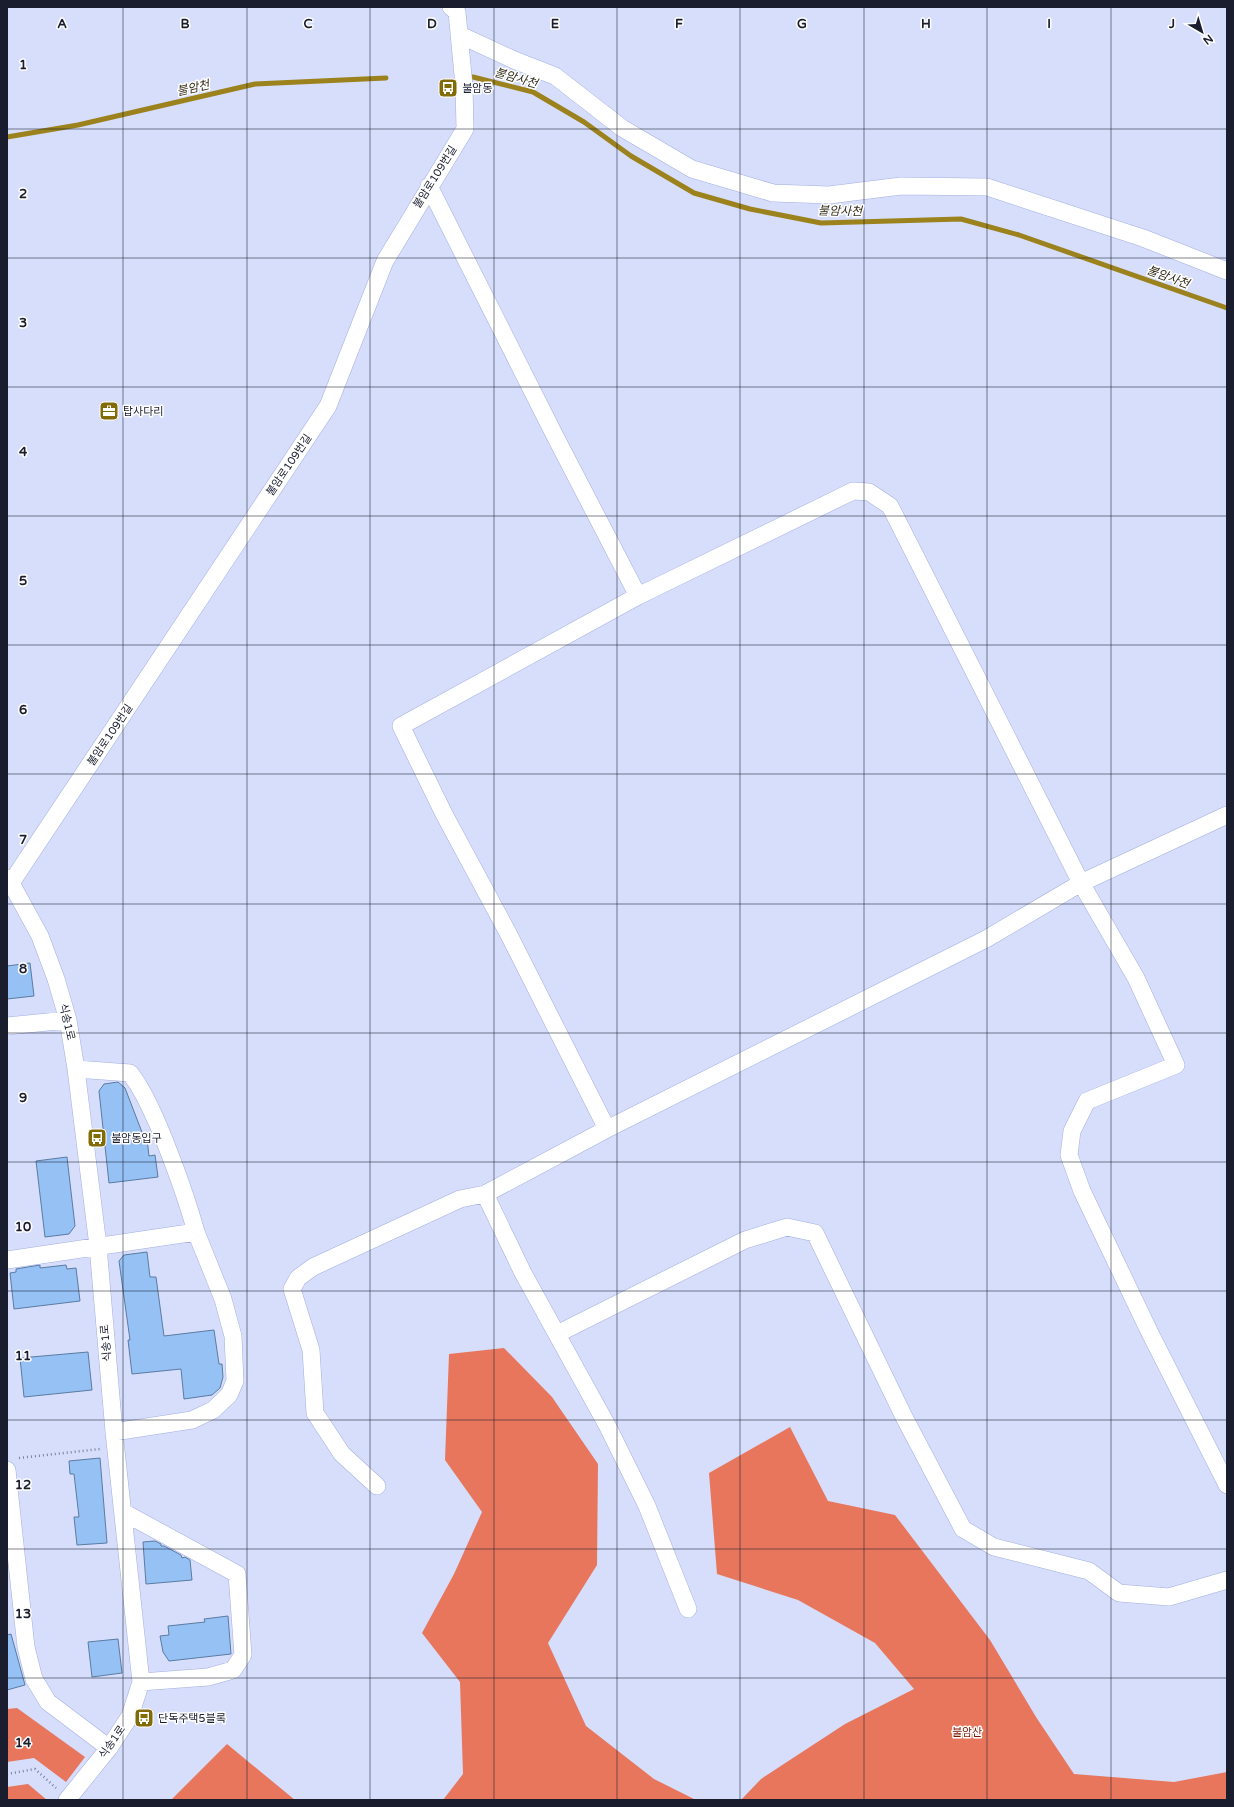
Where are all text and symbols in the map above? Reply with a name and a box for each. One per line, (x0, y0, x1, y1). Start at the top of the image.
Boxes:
north arrow (1182, 12, 1222, 52)
text: A (57, 16, 67, 32)
text: B (180, 16, 190, 32)
text: C (303, 16, 313, 32)
text: D (427, 16, 437, 32)
text: E (551, 16, 559, 32)
text: F (675, 16, 683, 32)
text: G (797, 16, 807, 32)
text: H (921, 16, 931, 32)
text: I (1047, 16, 1051, 32)
text: J (1168, 16, 1175, 32)
text: N (1200, 32, 1215, 47)
text: 1 (19, 57, 27, 73)
water label: 불암사천 (493, 65, 541, 91)
water label: 불암천 (175, 77, 213, 99)
bus stop icon: 불암동 (437, 77, 459, 99)
place label: 불암동 (462, 82, 492, 95)
street label: 불암로109번길 (411, 143, 459, 211)
text: 2 (19, 186, 27, 202)
water label: 불암사천 (818, 204, 864, 218)
water label: 불암사천 (1145, 263, 1193, 292)
text: 3 (19, 315, 27, 331)
office icon: 탑사다리 (98, 400, 120, 422)
place label: 탑사다리 (123, 405, 163, 418)
street label: 불암로109번길 (264, 432, 314, 498)
text: 4 (19, 444, 28, 460)
text: 5 (19, 573, 27, 589)
text: 6 (19, 702, 27, 718)
street label: 불암로109번길 (85, 702, 135, 768)
text: 7 (19, 832, 27, 848)
text: 8 (19, 961, 27, 977)
street label: 식송1로 (56, 1002, 78, 1042)
text: 9 (19, 1090, 27, 1106)
bus stop icon: 불암동입구 (86, 1127, 108, 1149)
place label: 불암동입구 (111, 1132, 162, 1145)
text: 10 (15, 1219, 31, 1235)
street label: 식송1로 (98, 1324, 114, 1362)
text: 11 (15, 1348, 31, 1364)
text: 12 (15, 1477, 31, 1493)
text: 13 (15, 1606, 31, 1622)
bus stop icon: 단독주택5블록 (133, 1707, 155, 1729)
place label: 단독주택5블록 (158, 1712, 226, 1725)
street label: 식송1로 (96, 1723, 128, 1761)
park label: 불암산 (952, 1726, 982, 1739)
text: 14 (15, 1735, 32, 1751)

